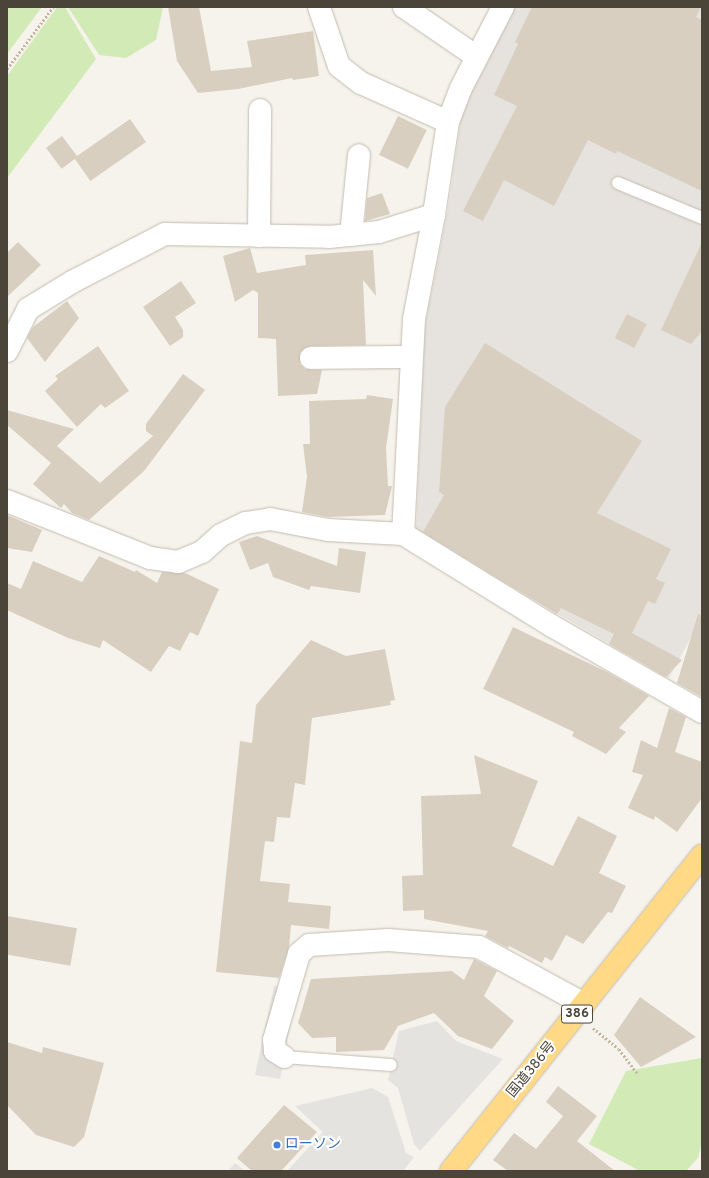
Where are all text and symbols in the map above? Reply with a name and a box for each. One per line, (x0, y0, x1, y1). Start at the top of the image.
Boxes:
road number: 386 (561, 1003, 593, 1025)
street label: 国道386号 (504, 1039, 560, 1101)
place label: ローソン (285, 1137, 341, 1153)
marker: ローソン (272, 1140, 282, 1150)

